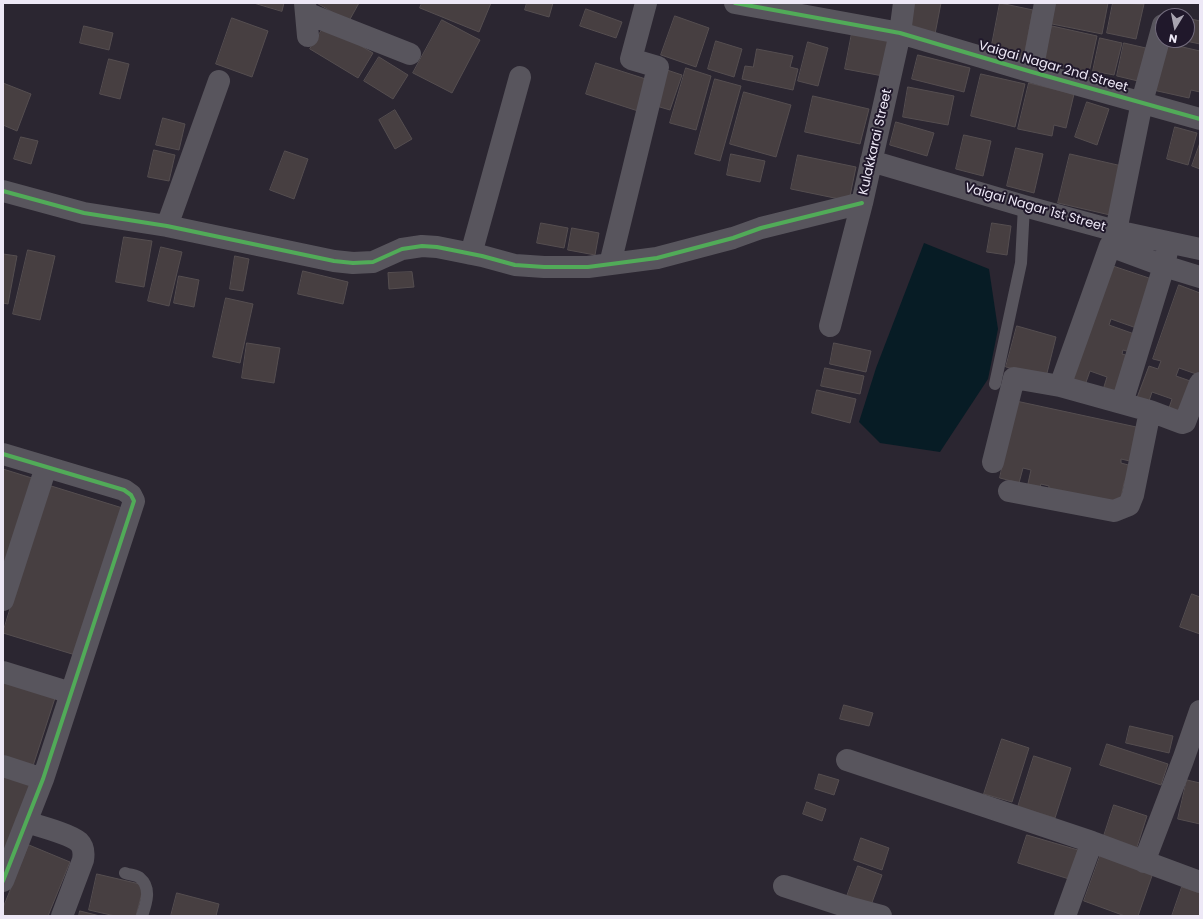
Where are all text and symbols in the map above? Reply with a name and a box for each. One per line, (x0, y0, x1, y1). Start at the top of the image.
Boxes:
north arrow (1155, 8, 1195, 48)
text: N (1168, 30, 1179, 47)
street label: Vaigai Nagar 2nd Street (976, 38, 1130, 96)
street label: Kulakkarai Street (856, 87, 896, 197)
street label: Vaigai Nagar 1st Street (963, 180, 1107, 236)

